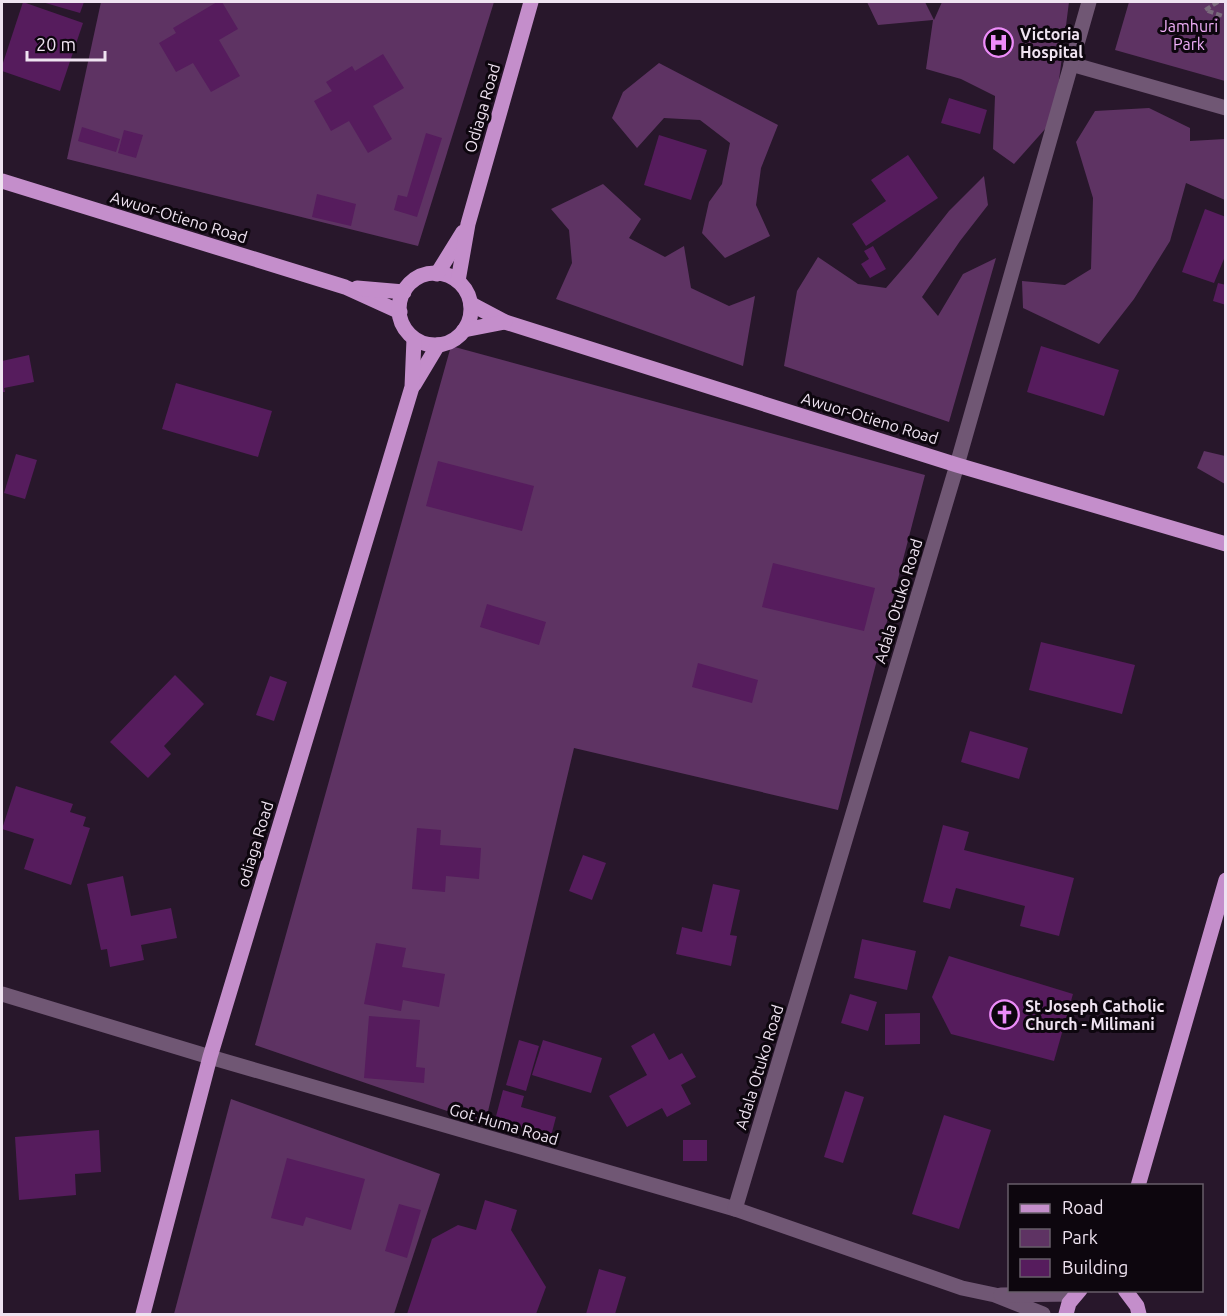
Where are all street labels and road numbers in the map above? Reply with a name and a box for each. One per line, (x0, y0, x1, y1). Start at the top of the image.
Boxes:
street label: Odiaga Road (461, 61, 503, 155)
street label: Awuor-Otieno Road (108, 188, 250, 246)
street label: Awuor-Otieno Road (799, 389, 941, 447)
street label: Adala Otuko Road (870, 536, 926, 666)
street label: odiaga Road (233, 799, 277, 889)
street label: Adala Otuko Road (731, 1002, 787, 1132)
street label: Got Huma Road (447, 1100, 561, 1148)

